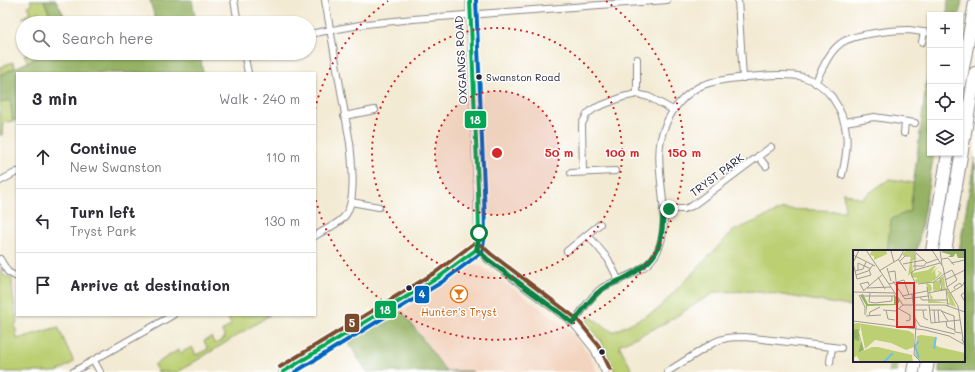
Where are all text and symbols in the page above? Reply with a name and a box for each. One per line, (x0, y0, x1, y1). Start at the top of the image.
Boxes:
map controls (927, 12, 963, 156)
button: + (927, 12, 963, 48)
street label: OXGANGS ROAD (451, 15, 470, 105)
search box (16, 16, 316, 60)
icon: search (30, 27, 52, 49)
text: Search here (62, 28, 153, 48)
button: − (927, 48, 963, 84)
place label: Swanston Road (486, 70, 560, 84)
marker: Swanston Road (474, 72, 484, 82)
button: locate (927, 84, 963, 120)
text: 3 min (32, 87, 77, 109)
text: Walk · 240 m (219, 90, 300, 107)
line badge: 18 (464, 110, 487, 129)
text: 18 (469, 112, 481, 127)
button: layers (927, 120, 963, 156)
text: Continue (70, 138, 137, 158)
text: 50 m (545, 144, 573, 160)
text: 100 m (605, 144, 639, 160)
text: 150 m (667, 144, 701, 160)
icon: ahead (32, 146, 54, 168)
centre of rings (490, 146, 504, 160)
text: 110 m (266, 148, 300, 165)
street label: TRYST PARK (687, 149, 747, 200)
text: New Swanston (70, 158, 162, 175)
route end (660, 200, 678, 218)
text: Turn left (70, 202, 135, 222)
icon: left (32, 210, 54, 232)
text: 130 m (264, 212, 300, 229)
text: Tryst Park (70, 222, 136, 239)
route start (470, 224, 488, 242)
inset map (853, 250, 965, 362)
icon: arrive (32, 274, 54, 296)
text: Arrive at destination (70, 275, 230, 295)
unlabelled marker (404, 283, 414, 293)
bar icon: Hunter's Tryst (449, 284, 469, 304)
line badge: 4 (414, 285, 430, 304)
text: 4 (419, 286, 426, 301)
line badge: 18 (374, 300, 397, 319)
text: 18 (379, 302, 391, 317)
place label: Hunter's Tryst (421, 304, 497, 319)
line badge: 5 (344, 313, 360, 333)
text: 5 (349, 315, 356, 330)
unlabelled marker (597, 347, 607, 357)

